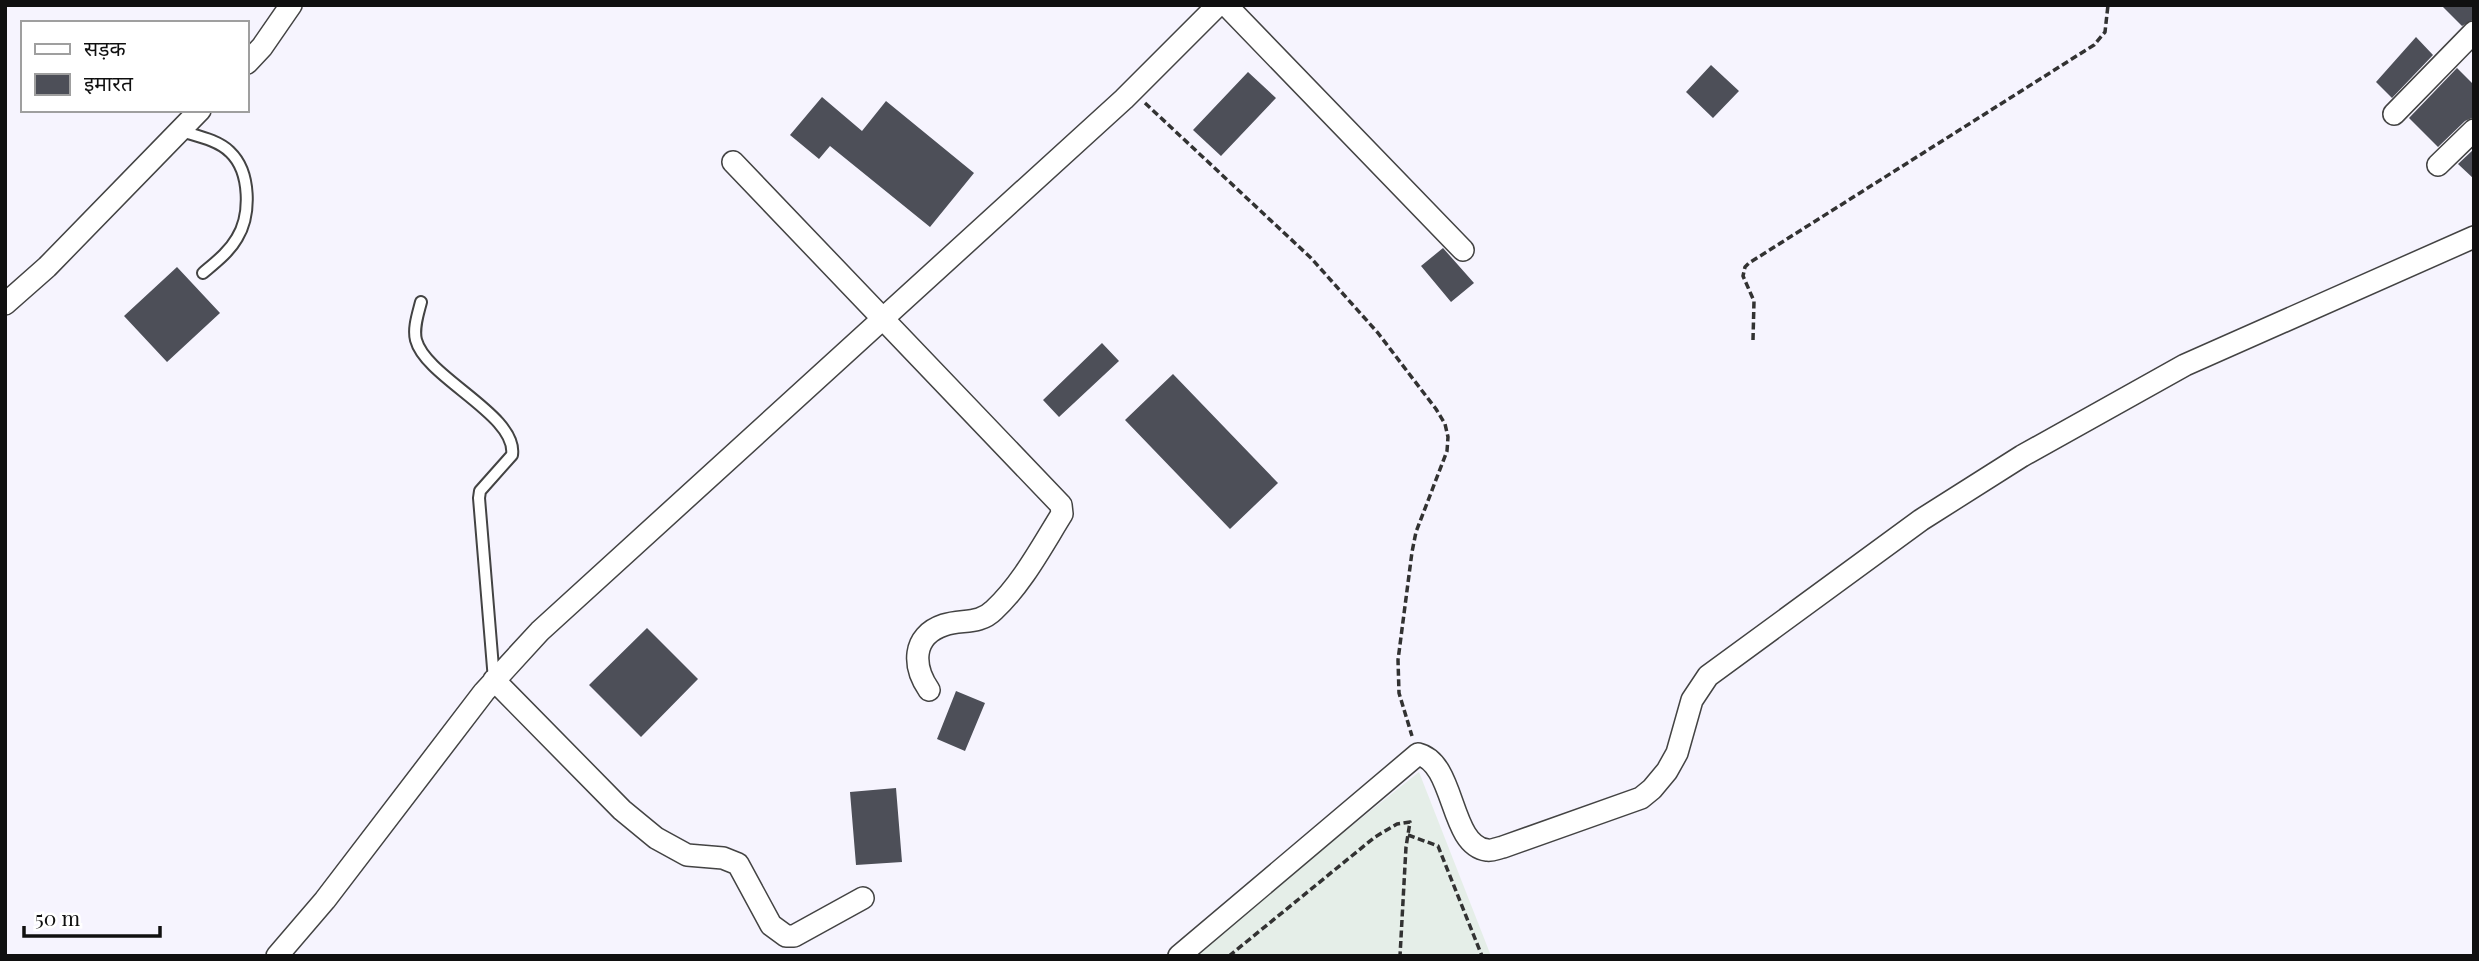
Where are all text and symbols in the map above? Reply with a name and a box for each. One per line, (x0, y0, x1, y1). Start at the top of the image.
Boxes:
legend (21, 21, 248, 112)
text: सड़क (84, 33, 126, 61)
text: इमारत (84, 68, 134, 96)
scale bar (24, 894, 161, 938)
text: 50 m (35, 903, 81, 931)

